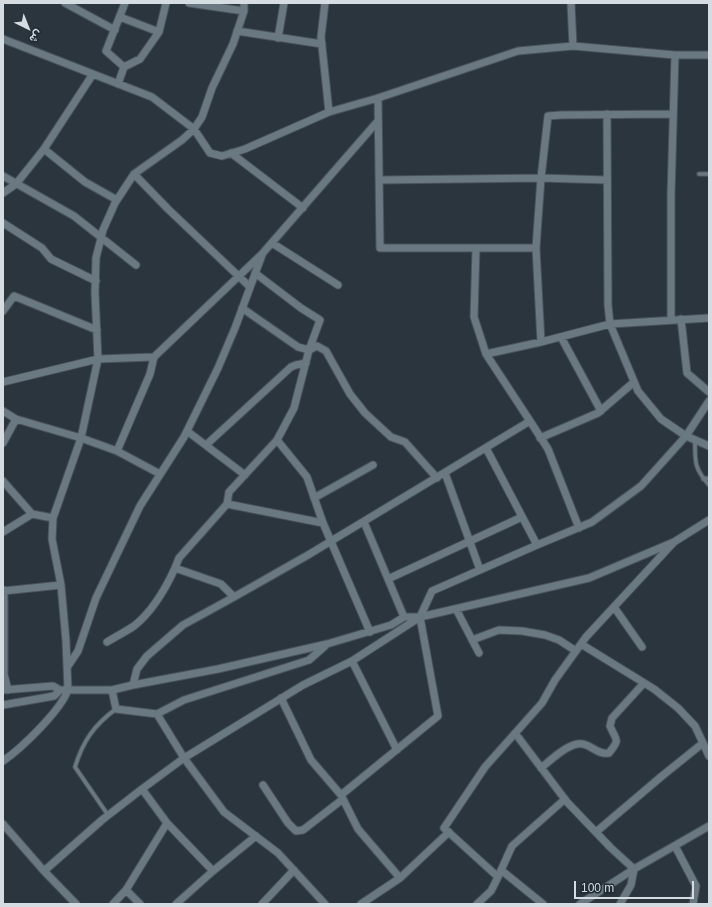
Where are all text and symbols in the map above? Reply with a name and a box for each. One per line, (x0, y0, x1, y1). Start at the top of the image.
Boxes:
north arrow (8, 8, 48, 48)
text: ش (27, 28, 45, 46)
scale bar (576, 873, 696, 899)
text: 100 m (581, 881, 614, 895)

